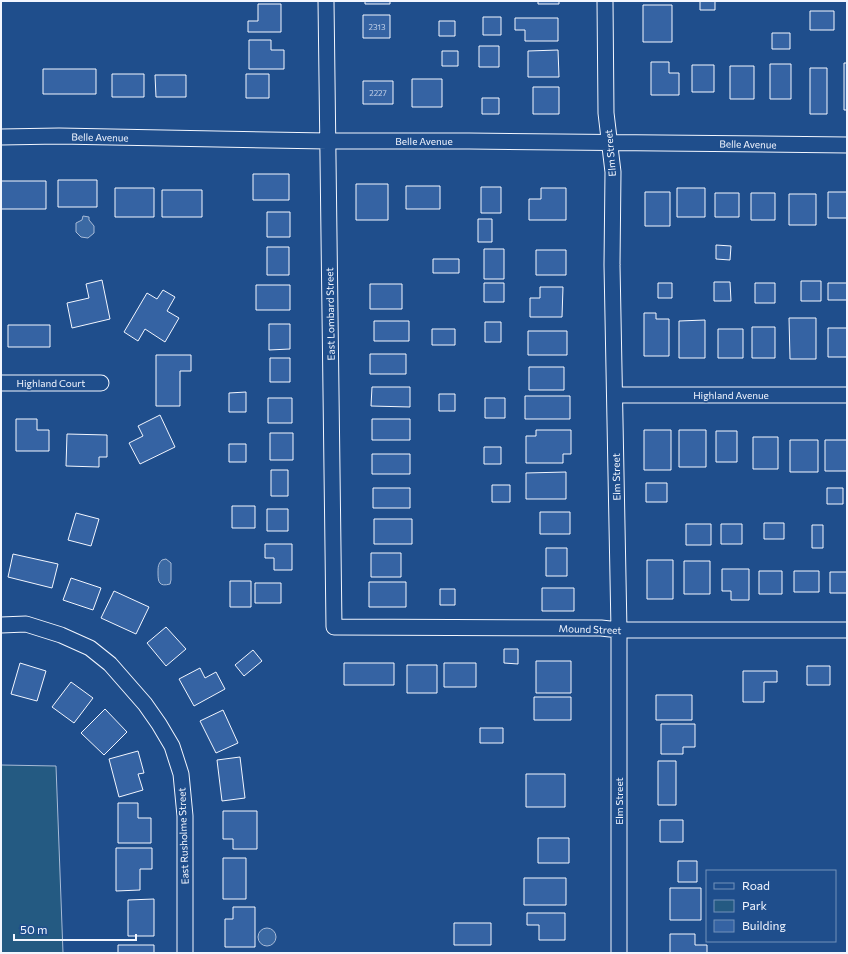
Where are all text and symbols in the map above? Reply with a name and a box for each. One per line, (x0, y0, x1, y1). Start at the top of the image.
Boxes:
house number: 2313 (369, 22, 386, 32)
house number: 2227 (369, 88, 387, 98)
street label: Elm Street (602, 129, 618, 177)
street label: Belle Avenue (71, 131, 129, 143)
street label: Belle Avenue (395, 135, 453, 147)
street label: Belle Avenue (719, 138, 777, 150)
street label: East Lombard Street (323, 267, 337, 361)
street label: Highland Court (17, 377, 85, 389)
street label: Highland Avenue (693, 389, 769, 401)
street label: Elm Street (610, 453, 622, 501)
street label: Mound Street (558, 622, 622, 636)
street label: Elm Street (613, 777, 625, 825)
street label: East Rusholme Street (175, 787, 191, 885)
legend (706, 870, 836, 942)
text: Road (742, 878, 770, 892)
text: Park (742, 898, 768, 912)
scale bar (14, 916, 136, 942)
text: Building (742, 918, 786, 932)
text: 50 m (20, 922, 48, 936)

